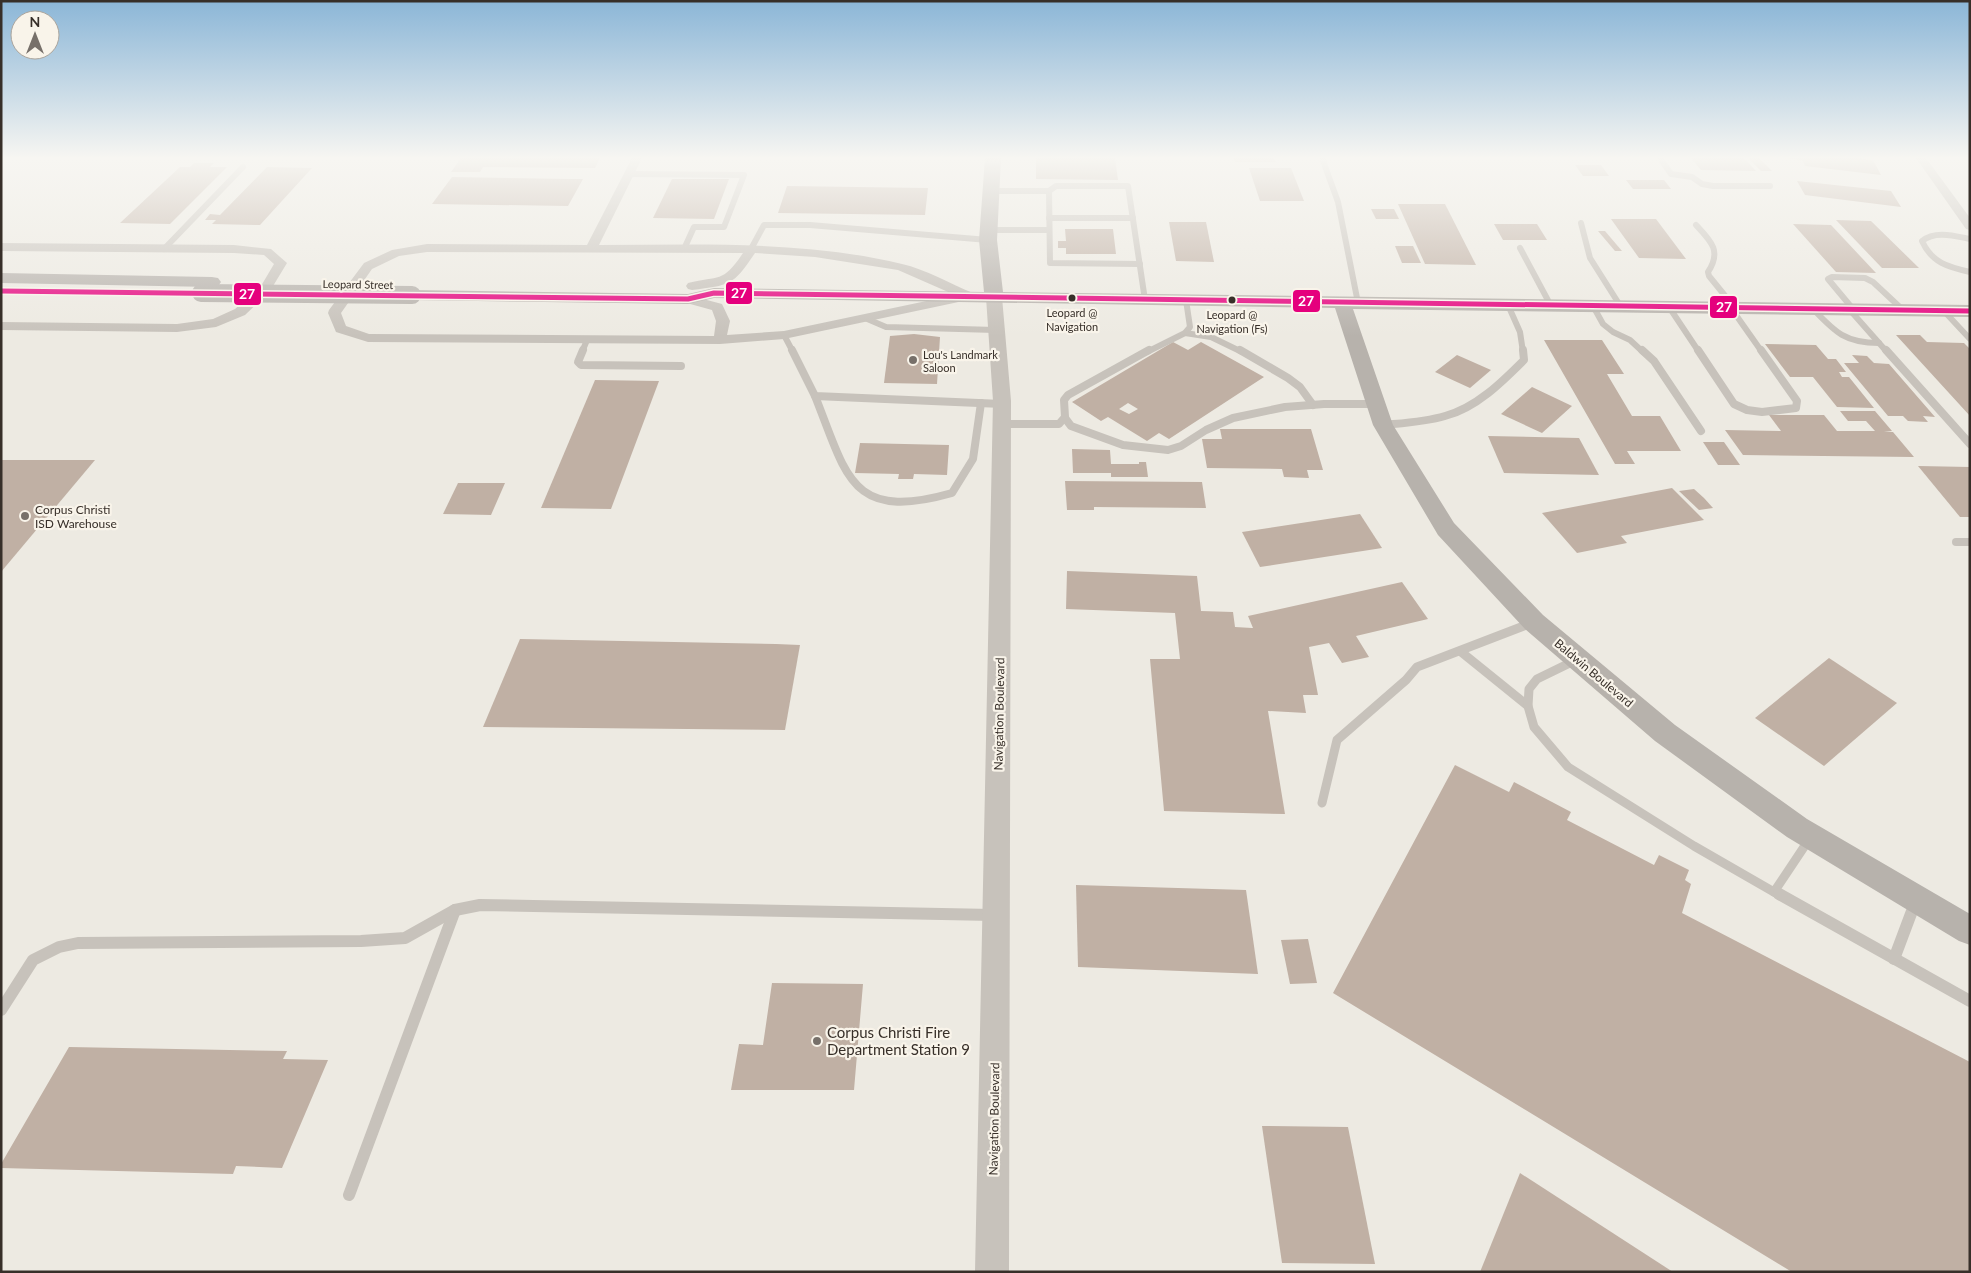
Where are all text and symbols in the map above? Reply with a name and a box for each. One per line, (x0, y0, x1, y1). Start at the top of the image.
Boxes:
north arrow (10, 10, 60, 60)
text: N (30, 13, 40, 30)
street label: Leopard Street (323, 277, 393, 291)
line badge: 27 (725, 281, 753, 305)
line badge: 27 (233, 282, 262, 306)
text: 27 (731, 284, 747, 301)
text: 27 (239, 285, 255, 302)
line badge: 27 (1292, 289, 1321, 313)
text: 27 (1298, 292, 1314, 309)
marker: Leopard @ Navigation (1067, 293, 1077, 303)
marker: Leopard @ Navigation (Fs) (1227, 295, 1237, 305)
line badge: 27 (1709, 295, 1738, 319)
text: 27 (1716, 298, 1732, 315)
place label: Leopard @ Navigation (1046, 306, 1098, 333)
place label: Leopard @ Navigation (Fs) (1196, 308, 1268, 335)
place label: Lou's Landmark Saloon (923, 348, 998, 374)
marker: Lou's Landmark Saloon (907, 354, 919, 366)
place label: Corpus Christi ISD Warehouse (35, 502, 117, 531)
marker: Corpus Christi ISD Warehouse (19, 510, 31, 522)
street label: Baldwin Boulevard (1552, 636, 1636, 710)
street label: Navigation Boulevard (991, 657, 1007, 771)
place label: Corpus Christi Fire Department Station 9 (827, 1023, 970, 1058)
marker: Corpus Christi Fire Department Station 9 (811, 1035, 823, 1047)
street label: Navigation Boulevard (986, 1062, 1002, 1176)

